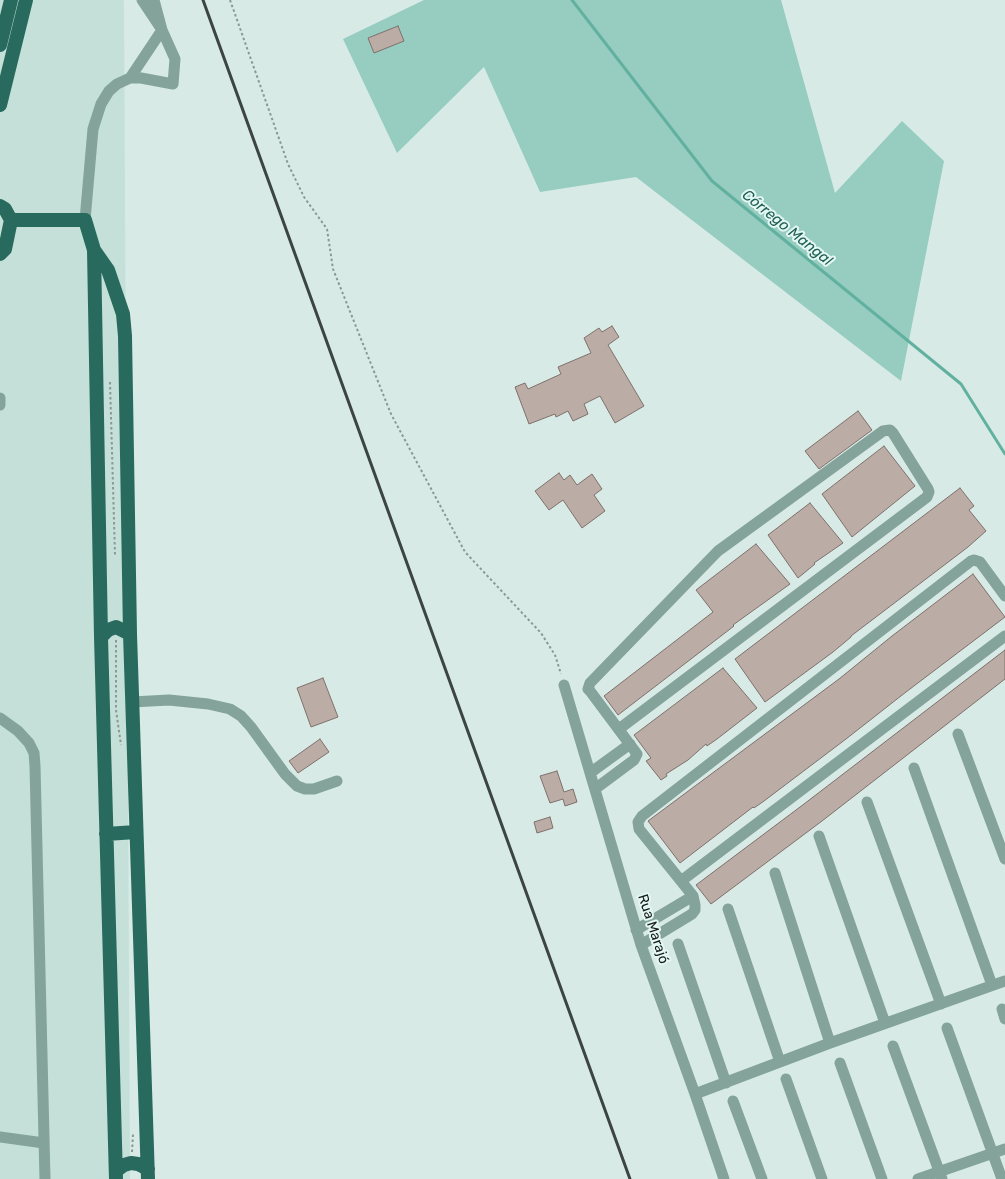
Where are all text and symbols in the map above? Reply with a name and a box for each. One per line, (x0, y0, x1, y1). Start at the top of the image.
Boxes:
water label: Córrego Mangal (738, 186, 836, 270)
street label: Rua Marajó (634, 892, 672, 966)

